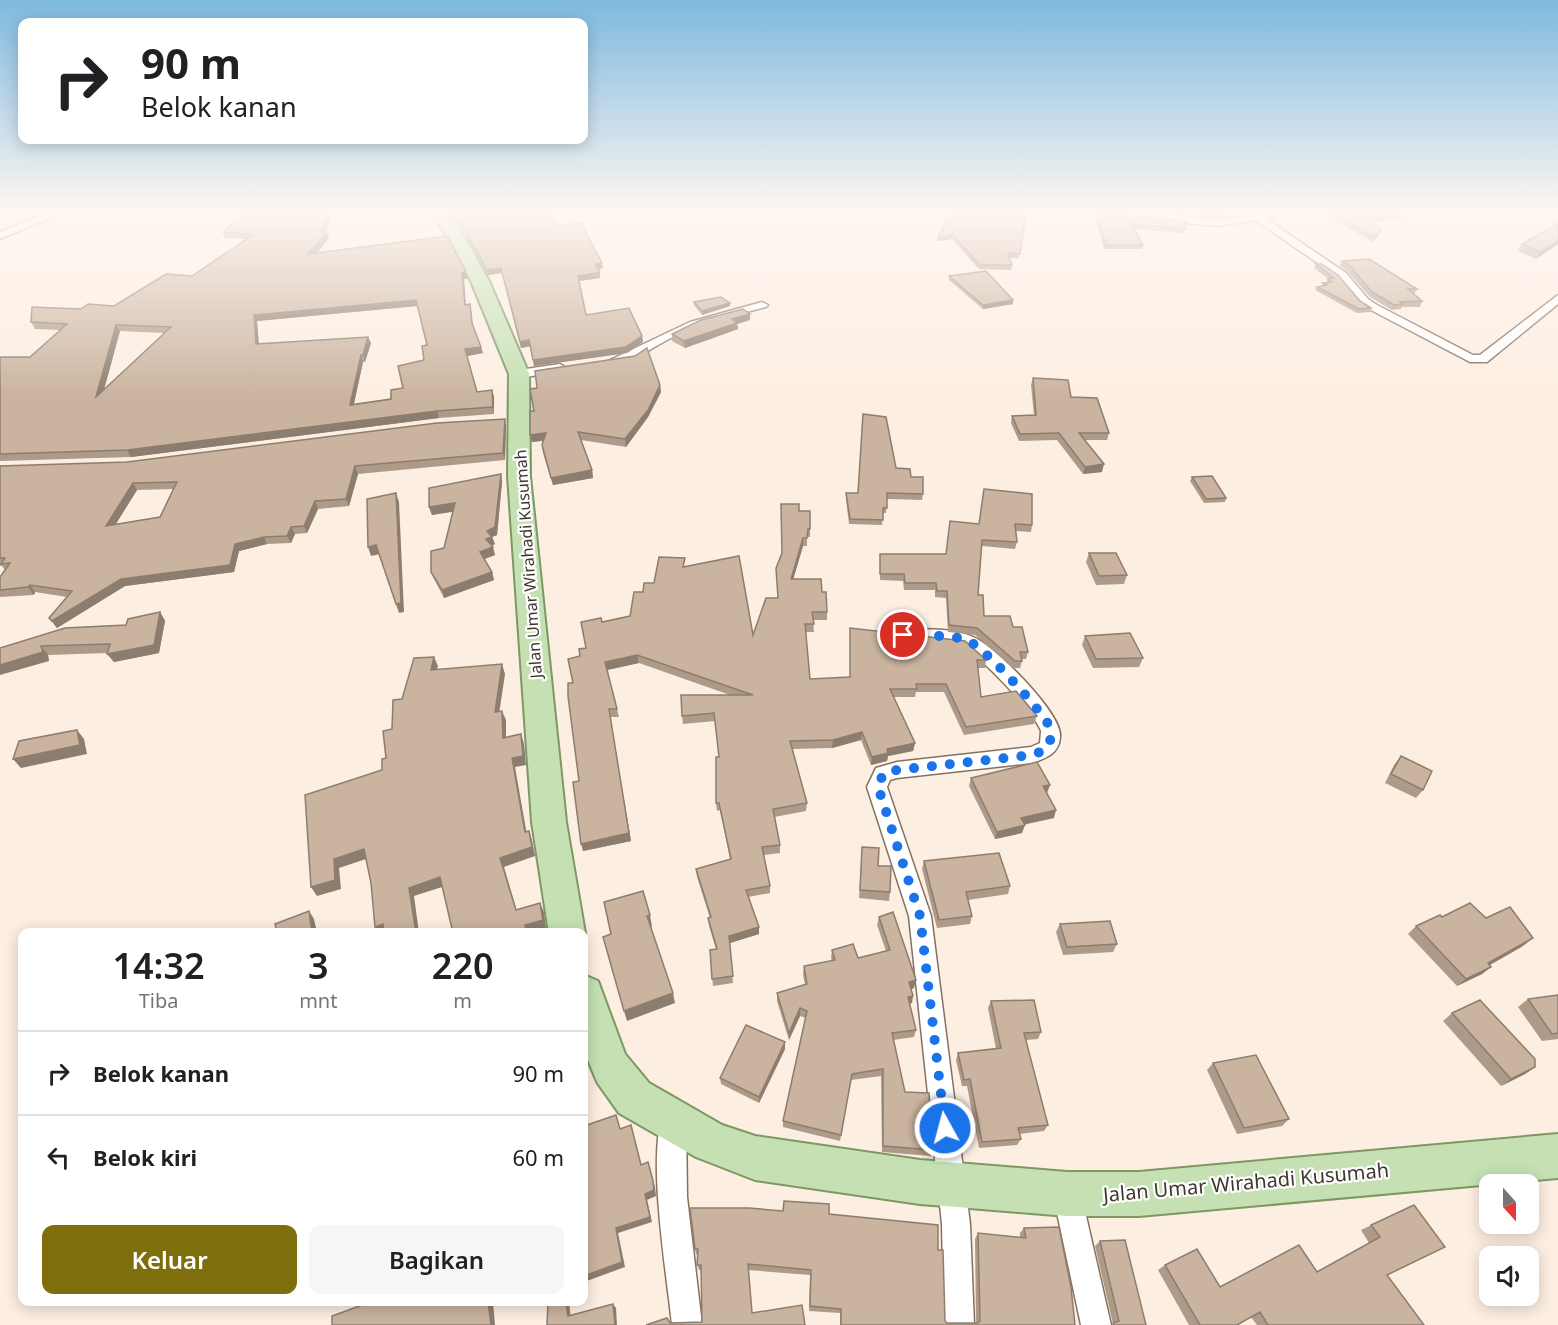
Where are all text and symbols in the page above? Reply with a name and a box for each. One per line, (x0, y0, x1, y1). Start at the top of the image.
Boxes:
text: 90 m (141, 34, 241, 91)
icon: right (42, 42, 120, 120)
text: Belok kanan (141, 88, 297, 125)
street label: Jalan Umar Wirahadi Kusumah (509, 449, 547, 681)
pin (877, 609, 928, 660)
icon: arrive (886, 618, 919, 651)
text: 14:32 (112, 941, 205, 990)
text: 3 (308, 941, 329, 990)
text: 220 (432, 941, 494, 990)
text: Tiba (139, 987, 178, 1014)
text: mnt (299, 987, 337, 1014)
text: m (453, 987, 472, 1014)
icon: right (42, 1057, 75, 1090)
text: Belok kanan (93, 1058, 229, 1088)
text: 90 m (513, 1058, 564, 1088)
position arrow (913, 1096, 977, 1160)
icon: left (42, 1141, 75, 1174)
text: Belok kiri (93, 1142, 197, 1172)
text: 60 m (513, 1142, 564, 1172)
street label: Jalan Umar Wirahadi Kusumah (1100, 1156, 1390, 1208)
north arrow (1479, 1174, 1539, 1234)
map controls (1479, 1174, 1539, 1306)
button: Keluar (42, 1225, 297, 1294)
button: Bagikan (309, 1225, 564, 1294)
button: sound (1479, 1246, 1539, 1306)

